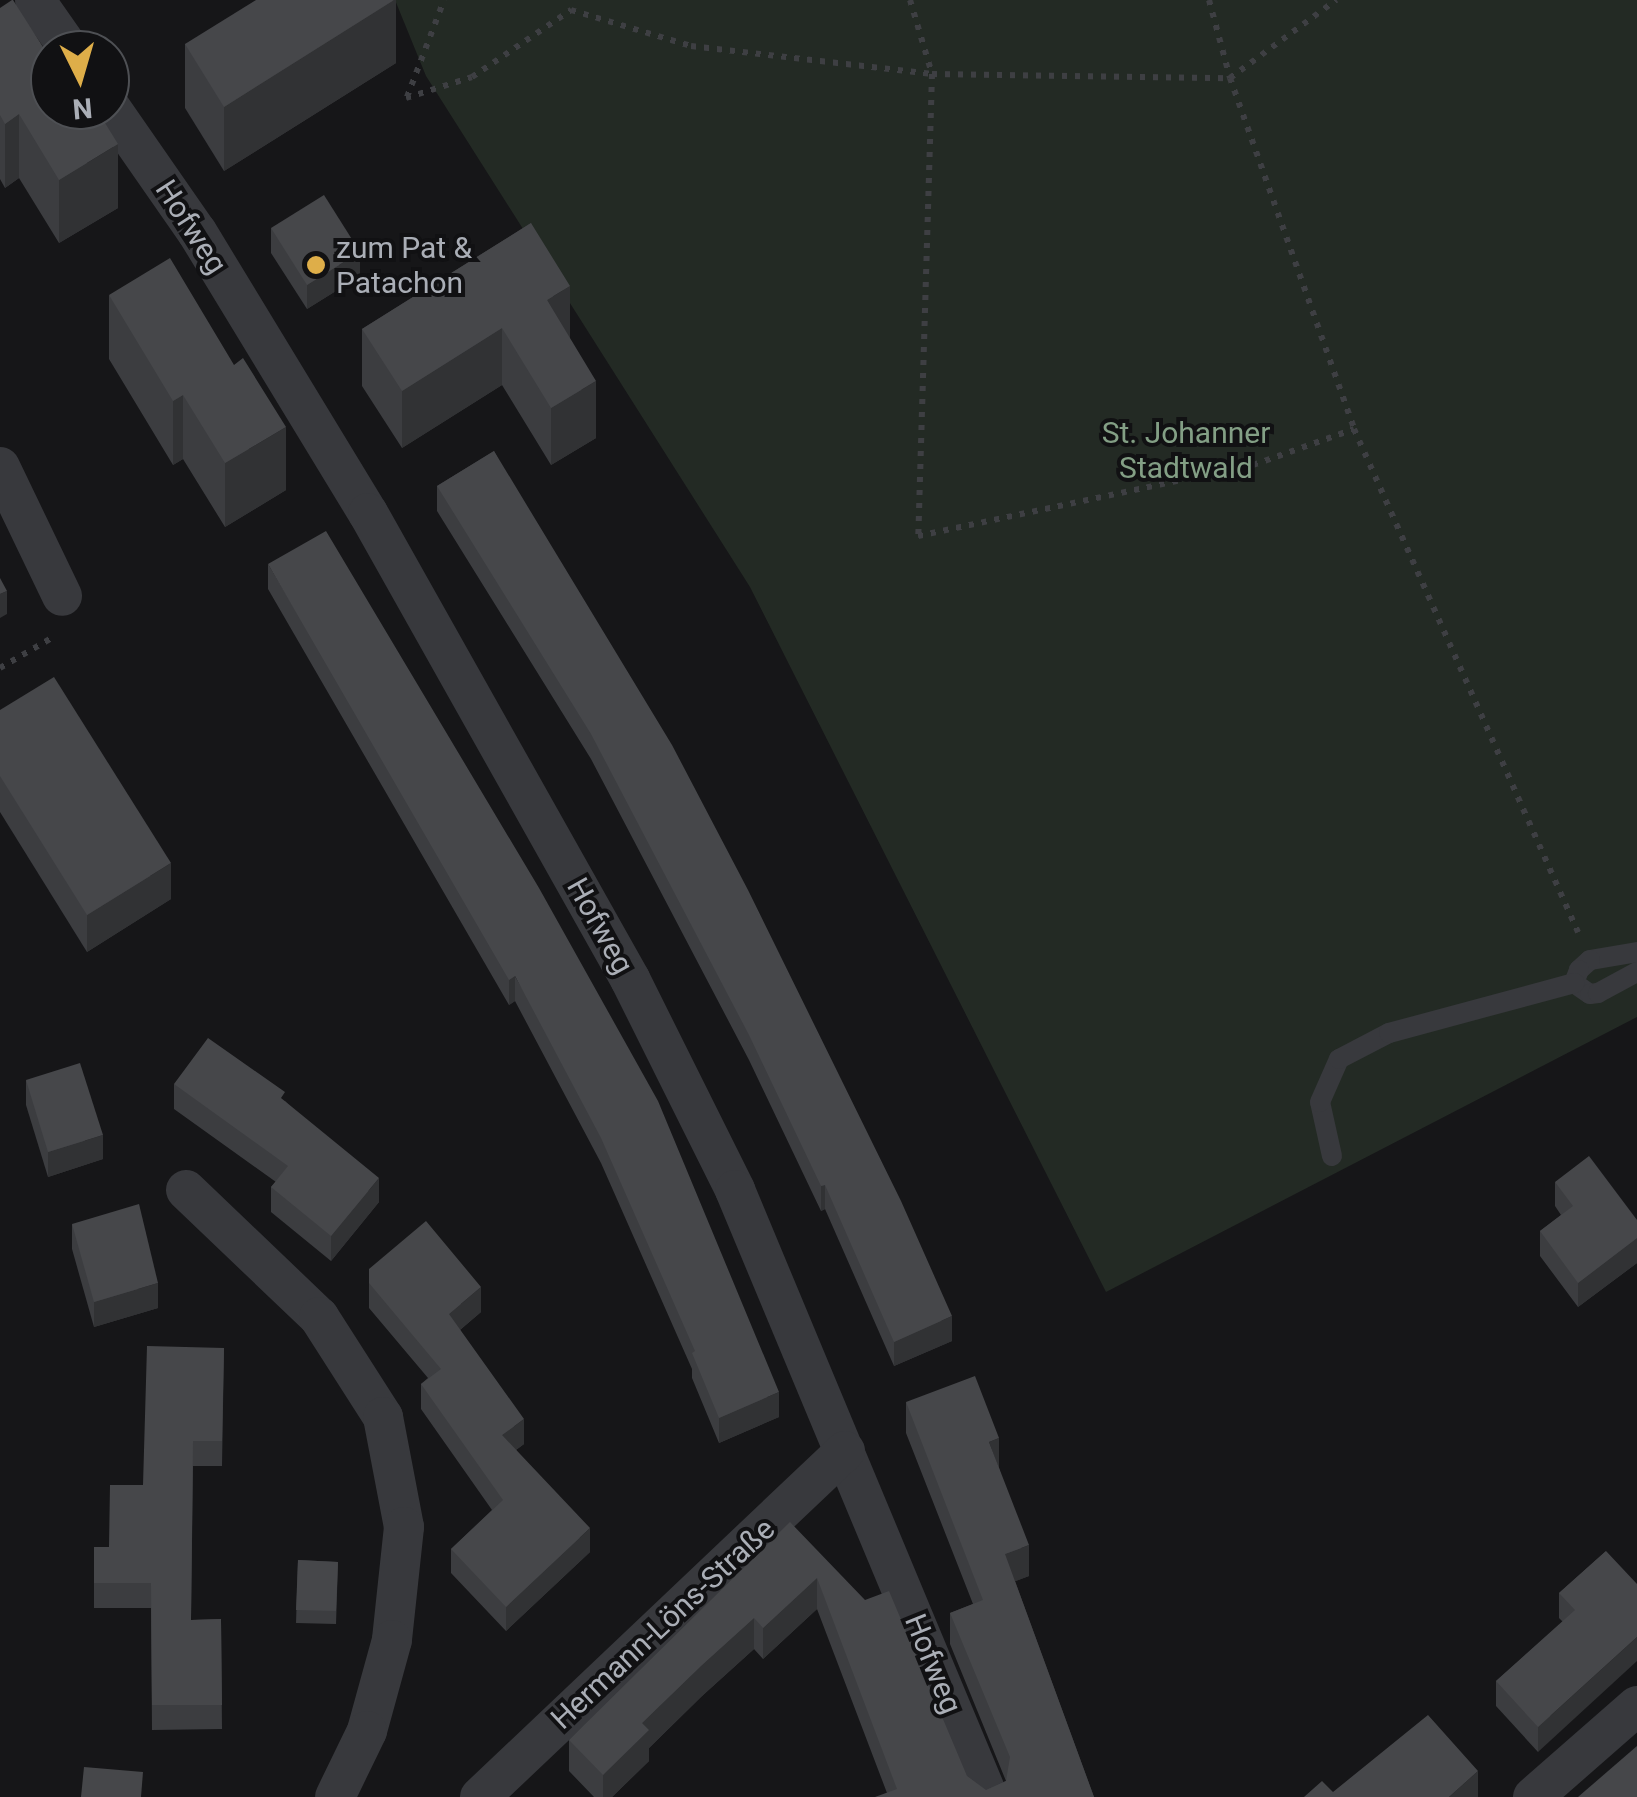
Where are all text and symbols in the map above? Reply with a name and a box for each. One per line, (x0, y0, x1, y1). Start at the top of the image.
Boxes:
north arrow (30, 30, 130, 130)
text: N (71, 91, 94, 126)
street label: Hofweg (148, 173, 234, 281)
place label: zum Pat & Patachon (336, 230, 472, 300)
marker: zum Pat & Patachon (305, 254, 327, 276)
park label: St. Johanner Stadtwald (1102, 415, 1270, 486)
street label: Hofweg (559, 872, 641, 980)
street label: Hermann-Löns-Straße (544, 1511, 782, 1737)
street label: Hofweg (897, 1609, 969, 1719)

